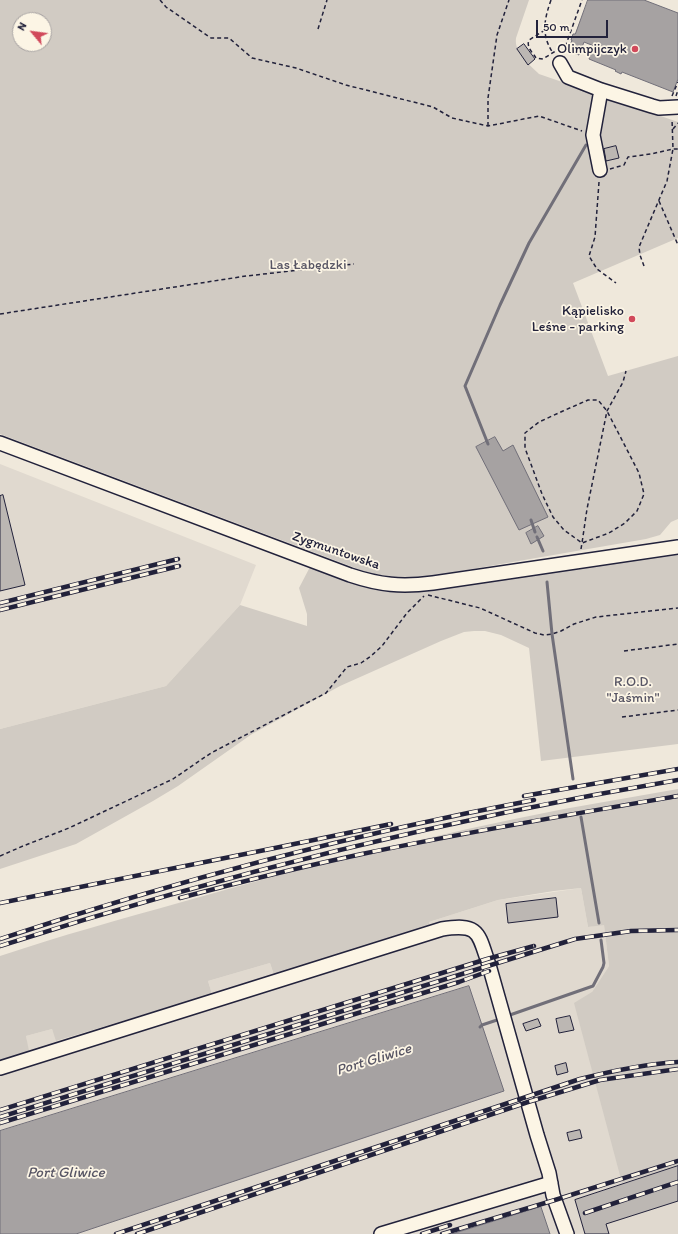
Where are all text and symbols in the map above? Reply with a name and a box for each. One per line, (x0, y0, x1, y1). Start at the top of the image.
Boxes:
north arrow (12, 12, 52, 52)
scale bar (538, 12, 610, 38)
text: N (14, 20, 29, 33)
text: 50 m (543, 20, 569, 34)
place label: Olimpijczyk (557, 41, 627, 57)
marker: Olimpijczyk (630, 44, 640, 54)
park label: Las Łabędzki (269, 257, 347, 273)
place label: Kąpielisko Leśne - parking (532, 303, 624, 336)
marker: Kąpielisko Leśne - parking (627, 314, 637, 324)
street label: Zygmuntowska (290, 528, 382, 574)
park label: R.O.D. "Jaśmin" (606, 674, 660, 706)
water label: Port Gliwice (334, 1040, 414, 1080)
water label: Port Gliwice (27, 1164, 105, 1182)

